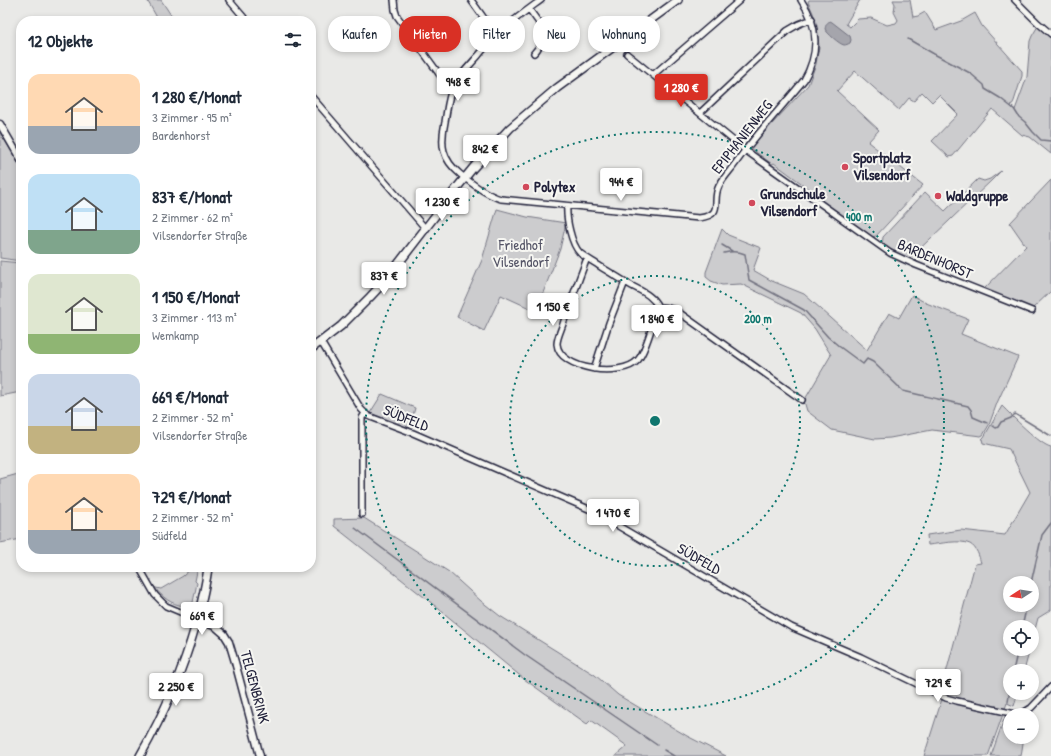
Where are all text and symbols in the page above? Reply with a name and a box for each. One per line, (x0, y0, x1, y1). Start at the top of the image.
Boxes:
chip: Kaufen (328, 16, 391, 52)
chip: Mieten (399, 16, 461, 52)
chip: Filter (469, 16, 525, 52)
chip: Neu (533, 16, 580, 52)
chip: Wohnung (588, 16, 660, 52)
text: 12 Objekte (28, 29, 93, 52)
icon: filters (282, 29, 304, 51)
pin: 948 € (430, 68, 486, 102)
text: 948 € (446, 72, 470, 90)
pin: 1 280 € (644, 74, 718, 108)
text: 1 280 € (664, 78, 698, 96)
text: 1 280 €/Monat (152, 85, 241, 108)
icon: home (60, 90, 108, 138)
street label: EPIPHANIENWEG (706, 95, 777, 178)
text: 3 Zimmer · 95 m² (152, 108, 232, 126)
text: Bardenhorst (152, 126, 210, 144)
pin: 842 € (457, 135, 513, 169)
text: 842 € (472, 139, 498, 157)
place label: Sportplatz Vilsendorf (853, 147, 912, 185)
marker: Sportplatz Vilsendorf (840, 162, 850, 172)
pin: 944 € (593, 168, 649, 202)
text: 944 € (609, 172, 633, 190)
place label: Polytex (534, 176, 576, 198)
marker: Polytex (521, 182, 531, 192)
place label: Grundschule Vilsendorf (760, 183, 825, 221)
text: 837 €/Monat (152, 185, 232, 208)
place label: Waldgruppe (946, 185, 1008, 207)
pin: 1 230 € (405, 188, 479, 222)
icon: home (60, 190, 108, 238)
marker: Waldgruppe (933, 191, 943, 201)
text: 1 230 € (425, 192, 459, 210)
marker: Grundschule Vilsendorf (747, 198, 757, 208)
text: 2 Zimmer · 62 m² (152, 208, 233, 226)
text: 400 m (846, 208, 872, 225)
text: Vilsendorfer Straße (152, 226, 247, 244)
street label: BARDENHORST (894, 233, 977, 284)
park label: Friedhof Vilsendorf (492, 234, 550, 272)
pin: 837 € (356, 262, 412, 296)
text: 837 € (370, 266, 398, 284)
text: 1 150 €/Monat (152, 285, 240, 308)
icon: home (60, 290, 108, 338)
pin: 1 150 € (516, 293, 590, 327)
text: 1 150 € (537, 297, 570, 315)
pin: 1 840 € (620, 305, 694, 339)
text: 3 Zimmer · 113 m² (152, 308, 237, 326)
text: 1 840 € (640, 309, 674, 327)
text: 200 m (744, 310, 772, 327)
text: Wemkamp (152, 326, 199, 344)
text: 669 €/Monat (152, 385, 228, 408)
icon: home (60, 390, 108, 438)
street label: SÜDFELD (380, 399, 433, 436)
text: 2 Zimmer · 52 m² (152, 408, 233, 426)
centre of rings (648, 414, 662, 428)
text: Vilsendorfer Straße (152, 426, 247, 444)
text: 729 €/Monat (152, 485, 231, 508)
icon: home (60, 490, 108, 538)
pin: 1 470 € (576, 499, 650, 533)
text: 1 470 € (596, 503, 630, 521)
text: 2 Zimmer · 52 m² (152, 508, 233, 526)
text: Südfeld (152, 526, 187, 544)
street label: SÜDFELD (674, 538, 726, 580)
north arrow (1003, 576, 1039, 612)
map controls (1003, 576, 1039, 744)
pin: 669 € (174, 602, 230, 636)
text: 669 € (190, 606, 214, 624)
button: locate (1003, 620, 1039, 656)
street label: TELGENBRINK (236, 648, 275, 726)
button: + (1003, 664, 1039, 700)
pin: 729 € (910, 669, 966, 703)
pin: 2 250 € (139, 673, 213, 707)
text: 729 € (925, 673, 951, 691)
text: 2 250 € (158, 677, 194, 695)
button: − (1003, 708, 1039, 744)

